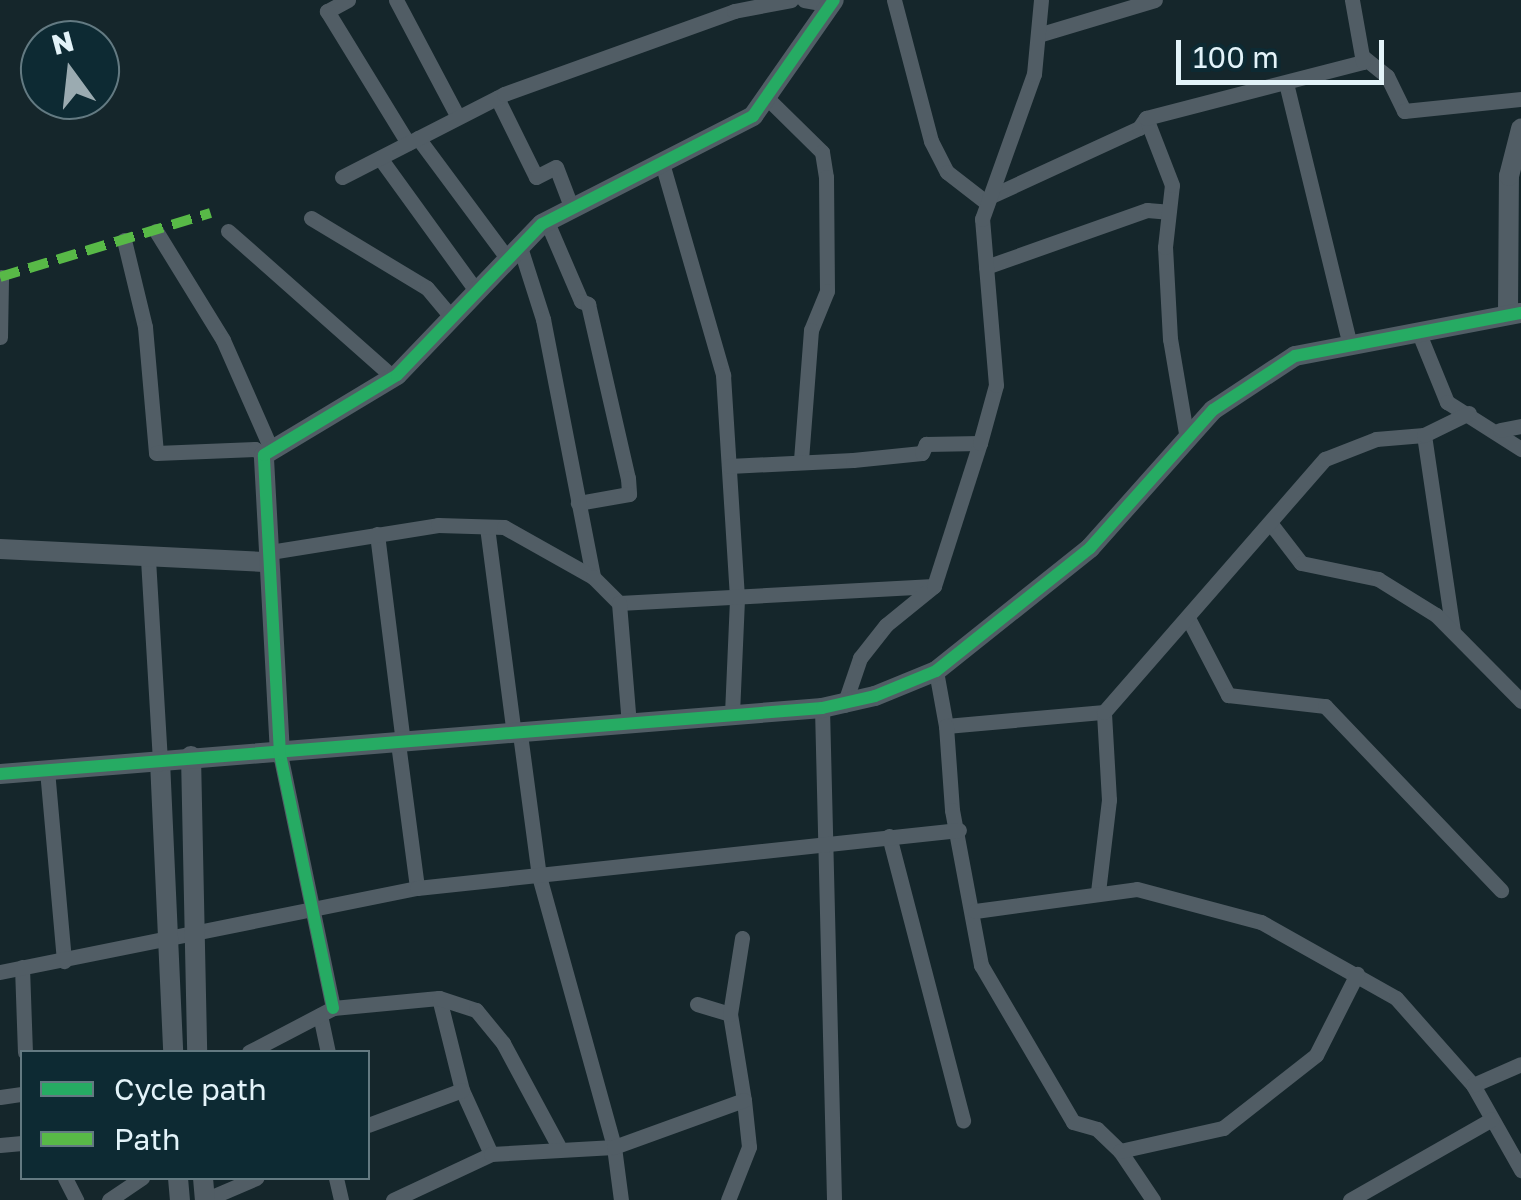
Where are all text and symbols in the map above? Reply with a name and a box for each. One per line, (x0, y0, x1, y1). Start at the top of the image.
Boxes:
north arrow (20, 20, 120, 120)
scale bar (1181, 20, 1388, 82)
text: N (48, 24, 77, 61)
text: 100 m (1193, 39, 1279, 75)
legend (20, 1050, 370, 1180)
text: Cycle path (114, 1071, 267, 1107)
text: Path (114, 1121, 180, 1157)

